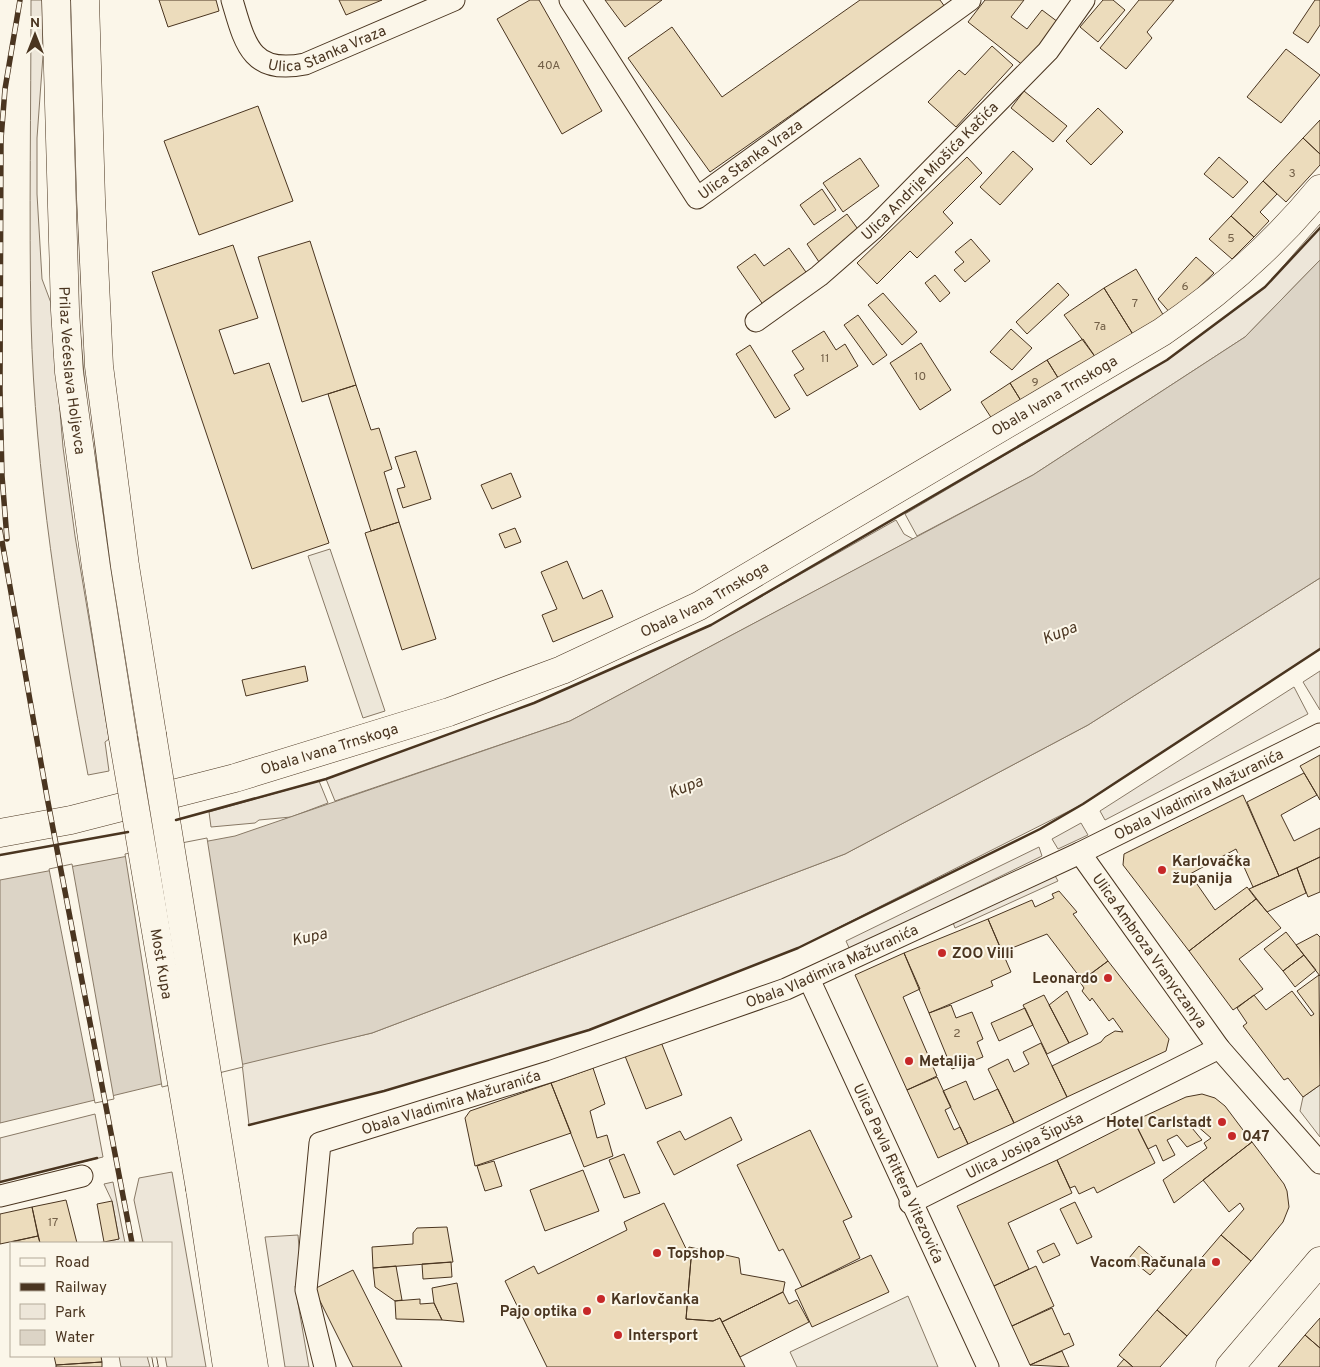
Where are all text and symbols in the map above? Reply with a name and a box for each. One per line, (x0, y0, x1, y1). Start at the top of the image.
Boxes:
north arrow (10, 10, 60, 60)
text: N (30, 15, 40, 32)
street label: Ulica Stanka Vraza (266, 22, 389, 77)
house number: 40A (538, 58, 560, 74)
street label: Ulica Andrije Miošića Kačića (858, 99, 1003, 246)
street label: Ulica Stanka Vraza (695, 116, 807, 205)
house number: 3 (1288, 166, 1296, 182)
house number: 5 (1227, 231, 1235, 247)
house number: 6 (1181, 279, 1189, 295)
street label: Prilaz Većeslava Holjevca (53, 286, 88, 456)
house number: 7 (1132, 296, 1138, 312)
house number: 7a (1094, 319, 1106, 335)
house number: 11 (821, 351, 829, 367)
street label: Obala Ivana Trnskoga (989, 352, 1122, 442)
house number: 10 (914, 369, 926, 385)
house number: 9 (1031, 375, 1039, 391)
street label: Obala Ivana Trnskoga (638, 559, 773, 643)
water label: Kupa (1039, 618, 1081, 650)
street label: Obala Ivana Trnskoga (258, 720, 401, 781)
street label: Obala Vladimira Mažuranića (1111, 746, 1287, 846)
water label: Kupa (665, 772, 707, 804)
place label: Karlovačka županija (1172, 853, 1251, 889)
marker: Karlovačka županija (1156, 864, 1168, 876)
street label: Ulica Ambroza Vranyczanya (1087, 870, 1210, 1033)
street label: Obala Vladimira Mažuranića (744, 921, 922, 1013)
water label: Kupa (290, 924, 330, 951)
street label: Most Kupa (145, 927, 175, 1001)
place label: ZOO Villi (952, 945, 1014, 964)
marker: ZOO Villi (936, 947, 948, 959)
place label: Leonardo (1032, 970, 1098, 989)
marker: Leonardo (1102, 972, 1114, 984)
house number: 2 (953, 1026, 961, 1042)
place label: Metalija (919, 1053, 975, 1072)
marker: Metalija (903, 1055, 915, 1067)
street label: Obala Vladimira Mažuranića (359, 1067, 543, 1141)
street label: Ulica Pavla Rittera Vitezovića (848, 1081, 947, 1267)
street label: Ulica Josipa Šipuša (963, 1110, 1087, 1184)
place label: Hotel Carlstadt (1106, 1114, 1212, 1133)
marker: Hotel Carlstadt (1216, 1116, 1228, 1128)
place label: 047 (1242, 1128, 1270, 1147)
marker: 047 (1226, 1130, 1238, 1142)
house number: 17 (48, 1215, 58, 1231)
legend (10, 1242, 172, 1357)
place label: Topshop (667, 1245, 725, 1264)
marker: Topshop (651, 1247, 663, 1259)
text: Road (55, 1254, 90, 1273)
place label: Vacom Računala (1090, 1254, 1206, 1273)
marker: Vacom Računala (1210, 1256, 1222, 1268)
text: Railway (55, 1279, 107, 1298)
place label: Karlovčanka (611, 1291, 699, 1310)
marker: Karlovčanka (595, 1293, 607, 1305)
place label: Pajo optika (500, 1303, 577, 1322)
text: Park (55, 1304, 86, 1323)
marker: Pajo optika (581, 1305, 593, 1317)
place label: Intersport (628, 1327, 698, 1346)
text: Water (55, 1329, 95, 1348)
marker: Intersport (612, 1329, 624, 1341)

